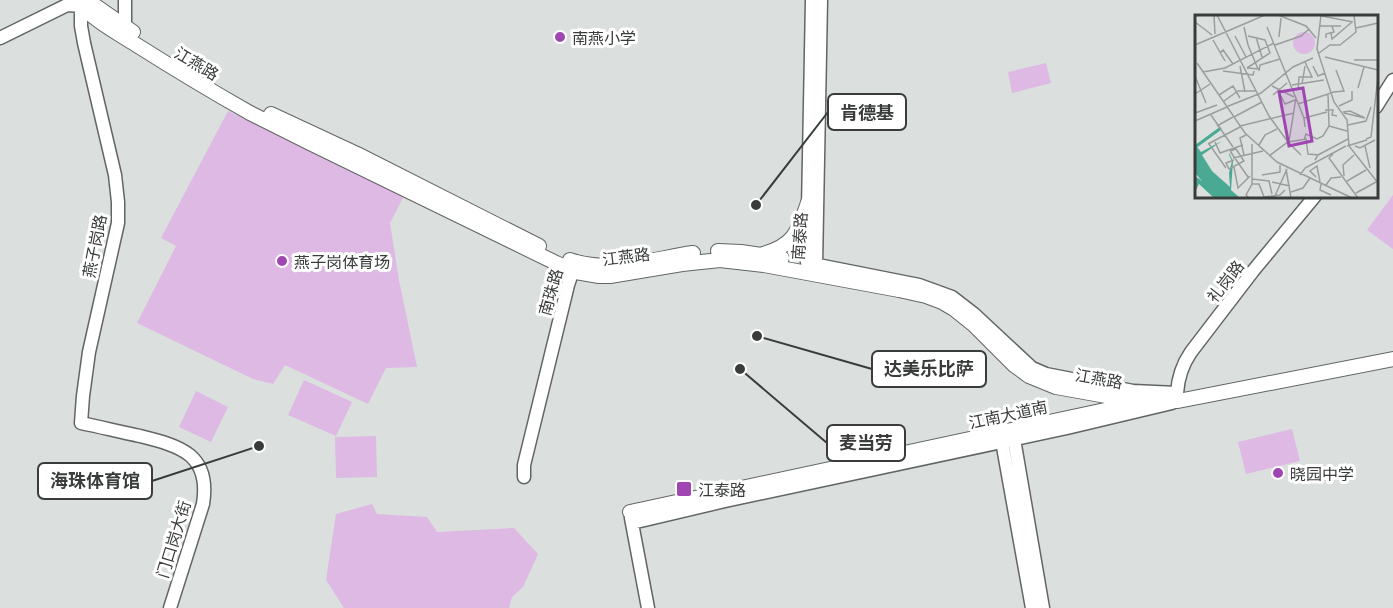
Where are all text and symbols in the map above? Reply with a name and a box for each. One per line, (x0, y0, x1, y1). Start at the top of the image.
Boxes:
inset map (1195, 15, 1378, 198)
place label: 南燕小学 (572, 28, 636, 47)
marker: 南燕小学 (553, 30, 567, 44)
street label: 江燕路 (172, 42, 222, 84)
callout: 肯德基 (828, 94, 906, 130)
text: 肯德基 (840, 101, 894, 123)
street label: 南泰路 (788, 211, 810, 261)
street label: 燕子岗路 (79, 213, 109, 279)
street label: 江燕路 (601, 244, 651, 268)
place label: 燕子岗体育场 (294, 252, 390, 271)
marker: 燕子岗体育场 (275, 254, 289, 268)
street label: 礼岗路 (1203, 256, 1247, 306)
street label: 南珠路 (534, 266, 566, 318)
callout: 达美乐比萨 (872, 351, 986, 387)
text: 达美乐比萨 (884, 357, 974, 379)
street label: 江燕路 (1074, 364, 1124, 392)
street label: 江南大道南 (967, 396, 1049, 432)
callout: 麦当劳 (827, 425, 905, 461)
text: 麦当劳 (839, 431, 893, 453)
callout: 海珠体育馆 (38, 463, 152, 499)
place label: 晓园中学 (1290, 464, 1354, 483)
marker: 晓园中学 (1271, 466, 1285, 480)
text: 海珠体育馆 (50, 469, 140, 491)
marker: 江泰路 (675, 480, 693, 498)
place label: 江泰路 (698, 480, 746, 499)
street label: 门口岗大街 (152, 498, 194, 580)

